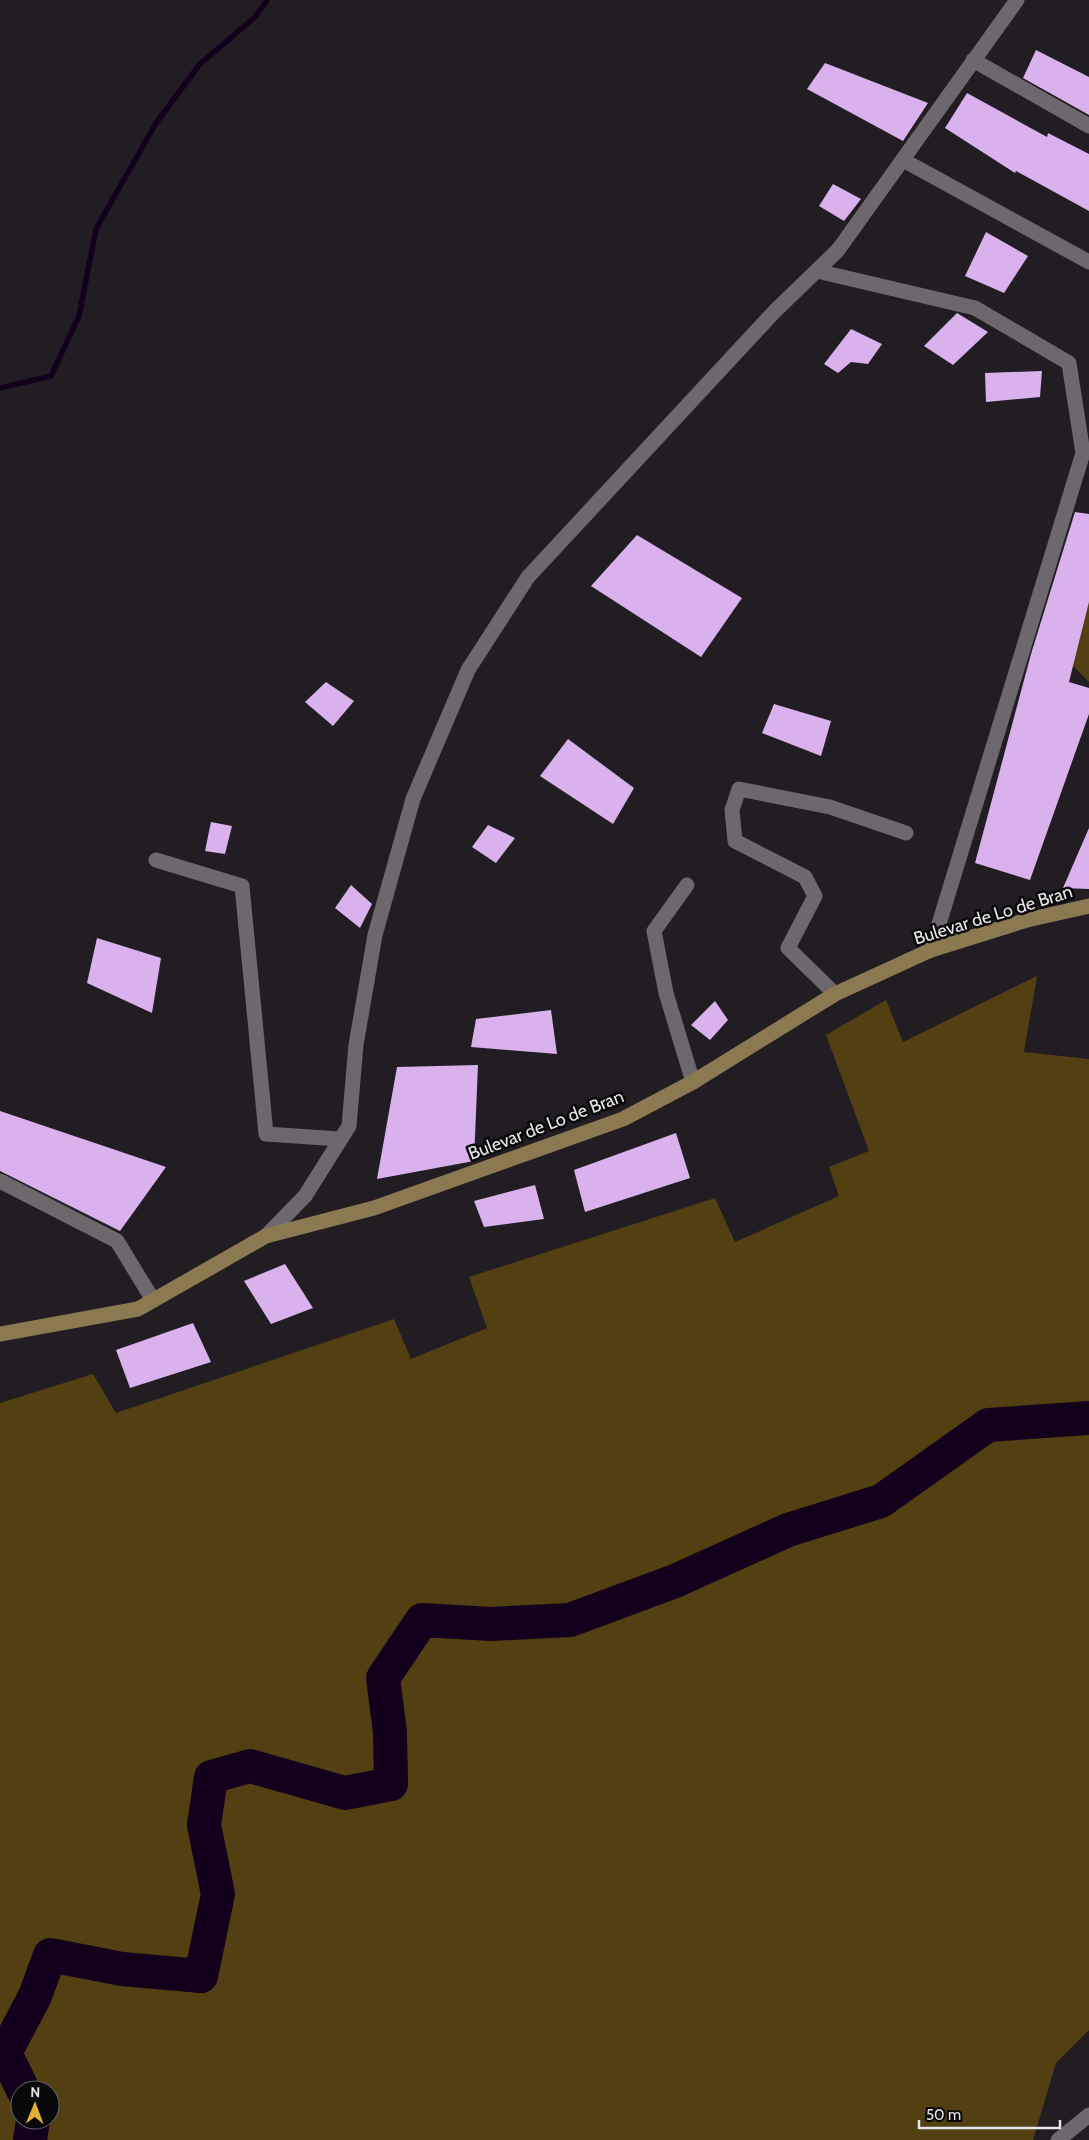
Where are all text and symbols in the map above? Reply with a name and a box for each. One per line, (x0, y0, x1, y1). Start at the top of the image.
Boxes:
street label: Bulevar de Lo de Bran (911, 880, 1075, 950)
street label: Bulevar de Lo de Bran (465, 1085, 627, 1165)
north arrow (10, 2080, 60, 2130)
text: N (30, 2083, 40, 2101)
scale bar (919, 2098, 1060, 2130)
text: 50 m (926, 2106, 961, 2124)

